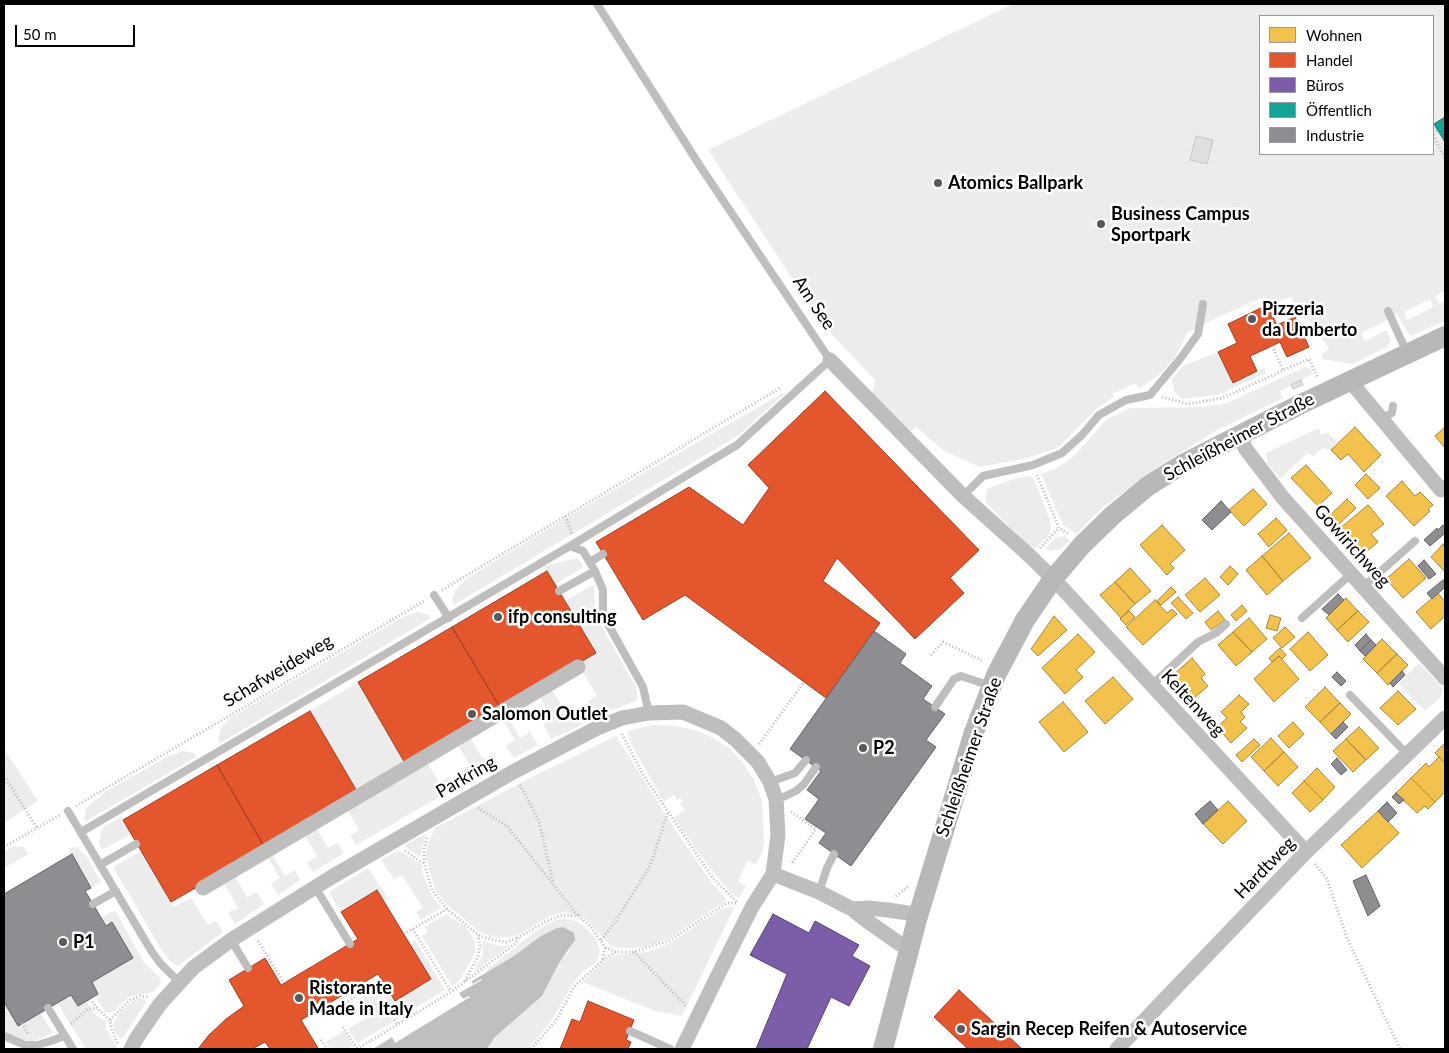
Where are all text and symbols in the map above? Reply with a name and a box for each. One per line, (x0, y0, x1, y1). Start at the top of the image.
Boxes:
scale bar (18, 15, 138, 47)
legend (1259, 15, 1434, 155)
text: 50 m (23, 25, 57, 43)
text: Wohnen (1306, 26, 1362, 44)
text: Handel (1306, 51, 1353, 69)
text: Büros (1306, 76, 1344, 94)
text: Öffentlich (1306, 101, 1372, 119)
text: Industrie (1306, 126, 1364, 144)
place label: Atomics Ballpark (948, 172, 1083, 194)
marker: Atomics Ballpark (932, 177, 944, 189)
place label: Business Campus Sportpark (1111, 203, 1250, 245)
marker: Business Campus Sportpark (1095, 218, 1107, 230)
street label: Am See (788, 272, 840, 334)
place label: Pizzeria da Umberto (1262, 298, 1357, 340)
marker: Pizzeria da Umberto (1246, 313, 1258, 325)
street label: Schleißheimer Straße (1160, 388, 1318, 486)
street label: Gowirichweg (1309, 500, 1395, 592)
place label: ifp consulting (508, 606, 616, 628)
marker: ifp consulting (492, 611, 504, 623)
street label: Schafweideweg (219, 630, 337, 712)
street label: Keltenweg (1157, 665, 1229, 741)
street label: Schleißheimer Straße (932, 674, 1006, 840)
place label: Salomon Outlet (482, 703, 608, 725)
marker: Salomon Outlet (466, 708, 478, 720)
place label: P2 (873, 737, 895, 759)
marker: P2 (857, 742, 869, 754)
street label: Parkring (432, 751, 500, 803)
street label: Hardtweg (1230, 832, 1300, 904)
place label: P1 (73, 931, 95, 953)
marker: P1 (57, 936, 69, 948)
place label: Ristorante Made in Italy (309, 977, 413, 1020)
marker: Ristorante Made in Italy (293, 992, 305, 1004)
place label: Sargin Recep Reifen & Autoservice (971, 1018, 1247, 1040)
marker: Sargin Recep Reifen & Autoservice (955, 1023, 967, 1035)

